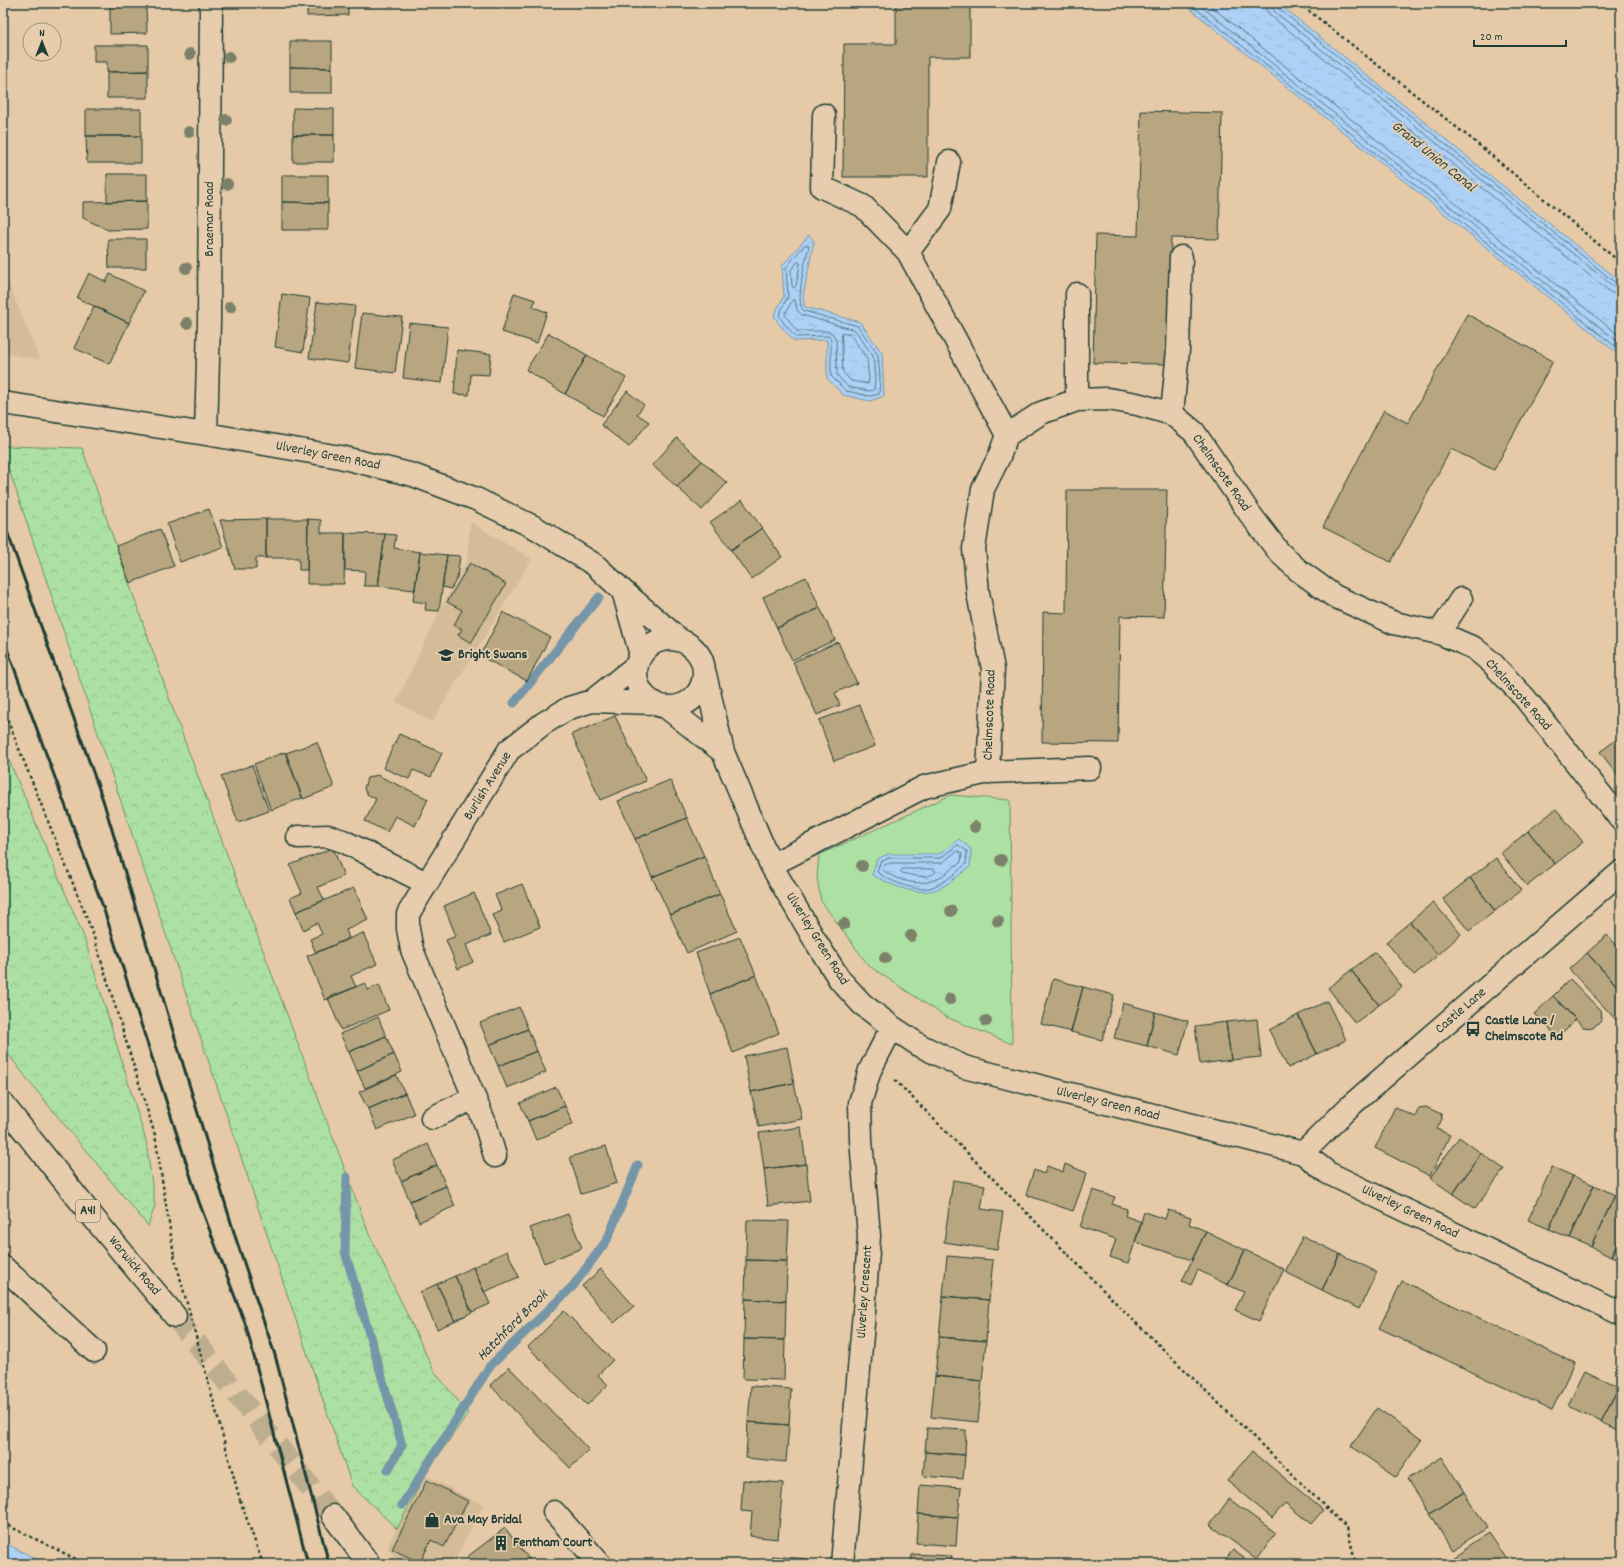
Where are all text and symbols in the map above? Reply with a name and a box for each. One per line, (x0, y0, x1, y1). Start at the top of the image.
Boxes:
north arrow (22, 22, 62, 62)
scale bar (1474, 22, 1566, 48)
text: N (39, 26, 45, 42)
text: 20 m (1480, 29, 1503, 46)
water label: Grand Union Canal (1386, 116, 1481, 199)
street label: Braemar Road (200, 181, 220, 257)
street label: Chelmscote Road (1187, 430, 1255, 516)
street label: Ulverley Green Road (274, 436, 382, 476)
place label: Bright Swans (458, 645, 528, 665)
school or university icon: Bright Swans (437, 646, 455, 664)
street label: Chelmscote Road (1480, 655, 1556, 735)
street label: Chelmscote Road (978, 669, 1002, 761)
street label: Burlish Avenue (459, 748, 517, 824)
street label: Ulverley Green Road (780, 889, 854, 989)
street label: Castle Lane (1431, 983, 1491, 1039)
place label: Castle Lane / Chelmscote Rd (1485, 1011, 1564, 1047)
bus stop icon: Castle Lane / Chelmscote Rd (1464, 1020, 1482, 1038)
street label: Ulverley Green Road (1054, 1081, 1162, 1127)
street label: Ulverley Green Road (1358, 1180, 1462, 1244)
road number: A41 (76, 1200, 100, 1222)
street label: Warwick Road (103, 1232, 165, 1300)
street label: Ulverley Crescent (852, 1245, 878, 1339)
water label: Hatchford Brook (472, 1284, 555, 1367)
place label: Ava May Bridal (444, 1510, 522, 1530)
shop icon: Ava May Bridal (423, 1511, 441, 1529)
place label: Fentham Court (513, 1533, 593, 1553)
building icon: Fentham Court (492, 1534, 510, 1552)

